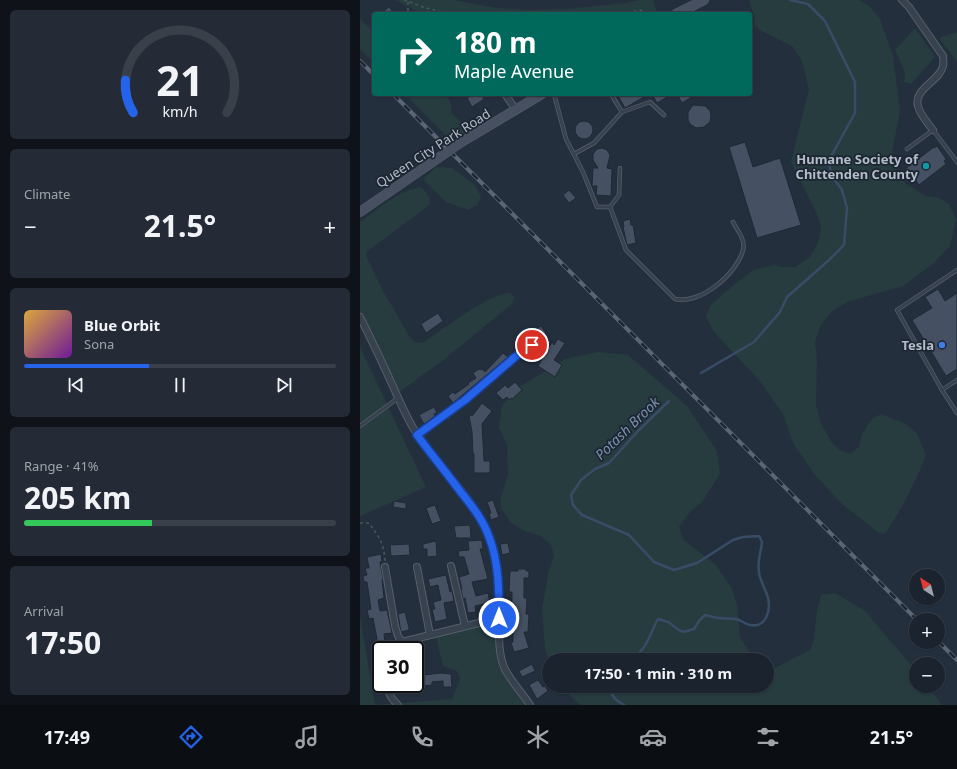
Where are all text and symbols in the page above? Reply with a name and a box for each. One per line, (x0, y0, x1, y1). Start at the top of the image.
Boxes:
text: 180 m (454, 23, 537, 61)
icon: right (388, 28, 440, 80)
text: 21 (156, 51, 204, 107)
text: Maple Avenue (454, 59, 574, 83)
text: km/h (162, 101, 198, 120)
street label: Queen City Park Road (372, 104, 494, 192)
place label: Humane Society of Chittenden County (796, 150, 919, 183)
marker: Humane Society of Chittenden County (921, 161, 931, 171)
text: Climate (24, 185, 70, 203)
text: 21.5° (144, 205, 216, 246)
text: − (24, 211, 37, 241)
text: + (323, 211, 336, 241)
text: Blue Orbit (84, 315, 160, 335)
pin (515, 328, 549, 362)
icon: arrive (521, 334, 543, 356)
text: Sona (84, 335, 114, 353)
place label: Tesla (901, 336, 934, 354)
marker: Tesla (937, 340, 947, 350)
icon: previous (65, 374, 87, 396)
icon: pause (169, 374, 191, 396)
icon: next (273, 374, 295, 396)
water label: Potash Brook (591, 392, 664, 464)
text: Range · 41% (24, 457, 99, 475)
text: 205 km (24, 477, 131, 518)
north arrow (909, 569, 945, 605)
map controls (909, 569, 945, 693)
position arrow (478, 597, 520, 639)
text: Arrival (24, 602, 64, 620)
button: + (909, 613, 945, 649)
text: 17:50 (24, 622, 101, 663)
speed limit sign: 30 (372, 641, 424, 693)
button: − (909, 657, 945, 693)
text: 17:50 · 1 min · 310 m (584, 663, 732, 683)
icon: directions (177, 723, 205, 751)
icon: music (293, 723, 321, 751)
icon: phone (408, 723, 436, 751)
icon: climate (524, 723, 552, 751)
icon: car (639, 723, 667, 751)
icon: filters (754, 723, 782, 751)
text: 17:49 (44, 725, 90, 749)
text: 21.5° (870, 725, 913, 749)

